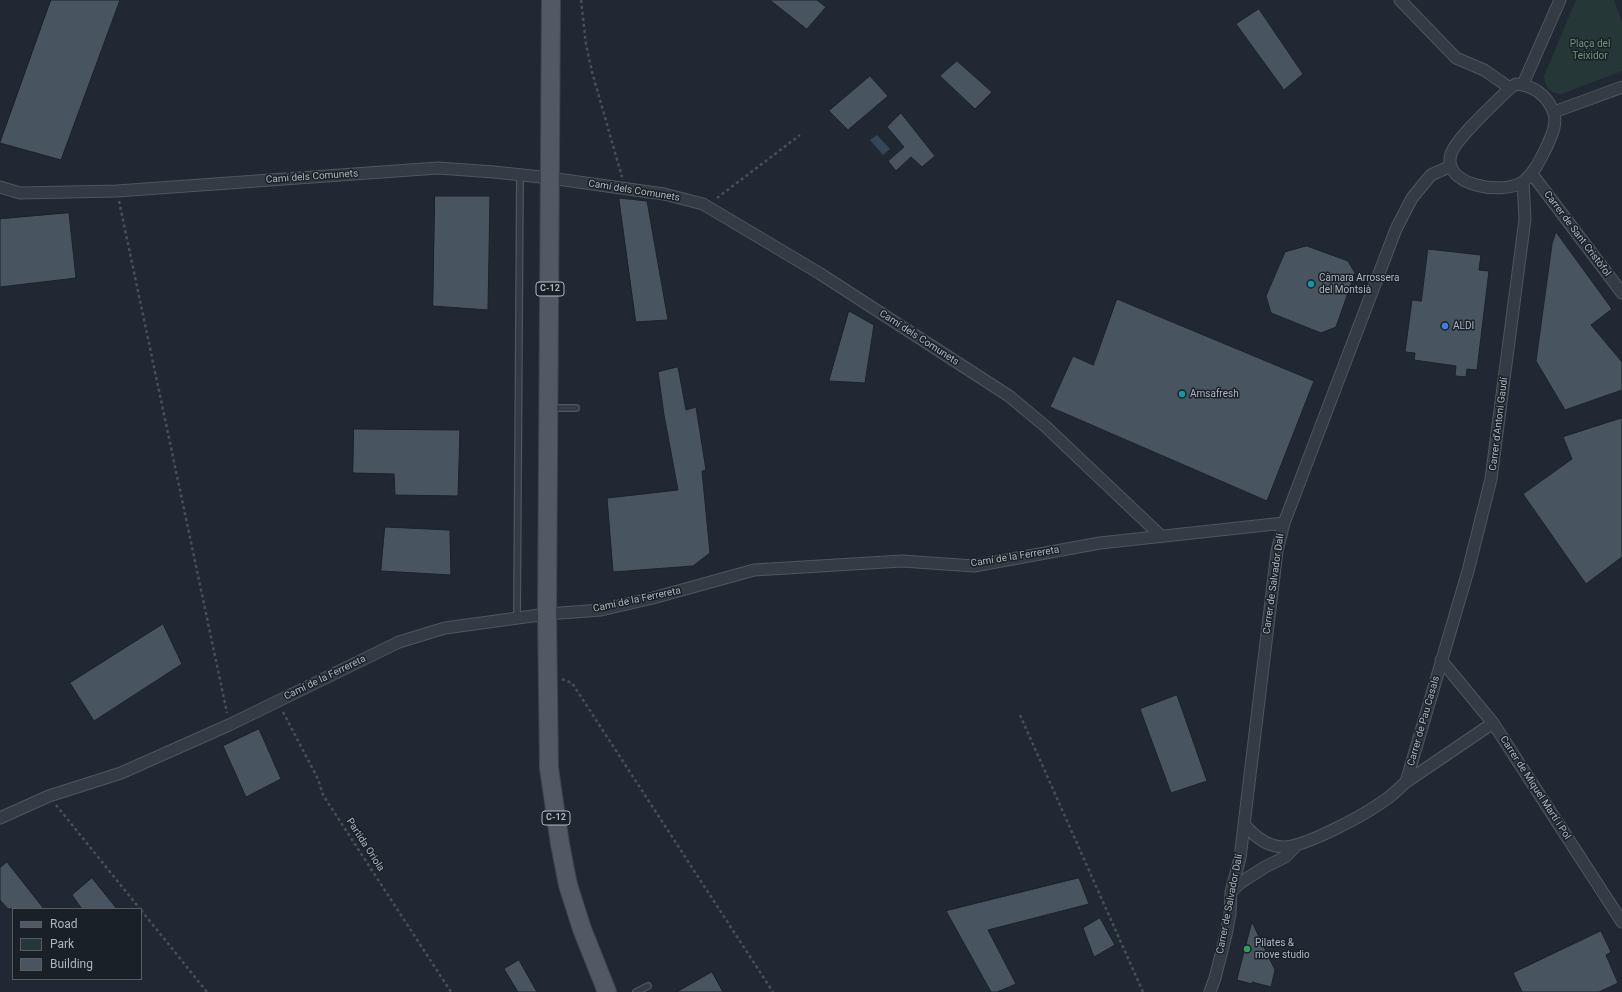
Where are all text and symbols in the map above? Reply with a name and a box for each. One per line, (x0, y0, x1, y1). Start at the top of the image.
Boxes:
park label: Plaça del Teixidor (1570, 38, 1610, 62)
street label: Camí dels Comunets (265, 168, 359, 186)
street label: Camí dels Comunets (587, 178, 681, 204)
street label: Carrer de Sant Cristòfol (1541, 189, 1613, 279)
place label: Càmara Arrossera del Montsià (1319, 272, 1399, 296)
marker: Càmara Arrossera del Montsià (1306, 279, 1316, 289)
road number: C-12 (536, 282, 564, 296)
street label: Camí dels Comunets (877, 308, 961, 368)
place label: ALDI (1453, 320, 1474, 332)
marker: ALDI (1440, 321, 1450, 331)
street label: Carrer d'Antoni Gaudí (1487, 377, 1511, 471)
place label: Amsafresh (1190, 388, 1239, 400)
marker: Amsafresh (1177, 389, 1187, 399)
street label: Carrer de Salvador Dalí (1261, 533, 1287, 635)
street label: Camí de la Ferrereta (970, 544, 1060, 570)
street label: Camí de la Ferrereta (592, 585, 682, 615)
street label: Camí de la Ferrereta (282, 653, 368, 703)
street label: Carrer de Pau Casals (1405, 675, 1443, 767)
street label: Carrer de Miquel Martí i Pol (1497, 734, 1573, 842)
road number: C-12 (542, 811, 570, 825)
street label: Partida Oriola (343, 816, 387, 874)
street label: Carrer de Salvador Dalí (1214, 853, 1246, 955)
legend (12, 908, 142, 980)
text: Road (50, 917, 78, 931)
text: Park (50, 937, 74, 951)
place label: Pilates & move studio (1255, 937, 1310, 960)
marker: Pilates & move studio (1242, 944, 1252, 954)
text: Building (50, 957, 93, 971)

